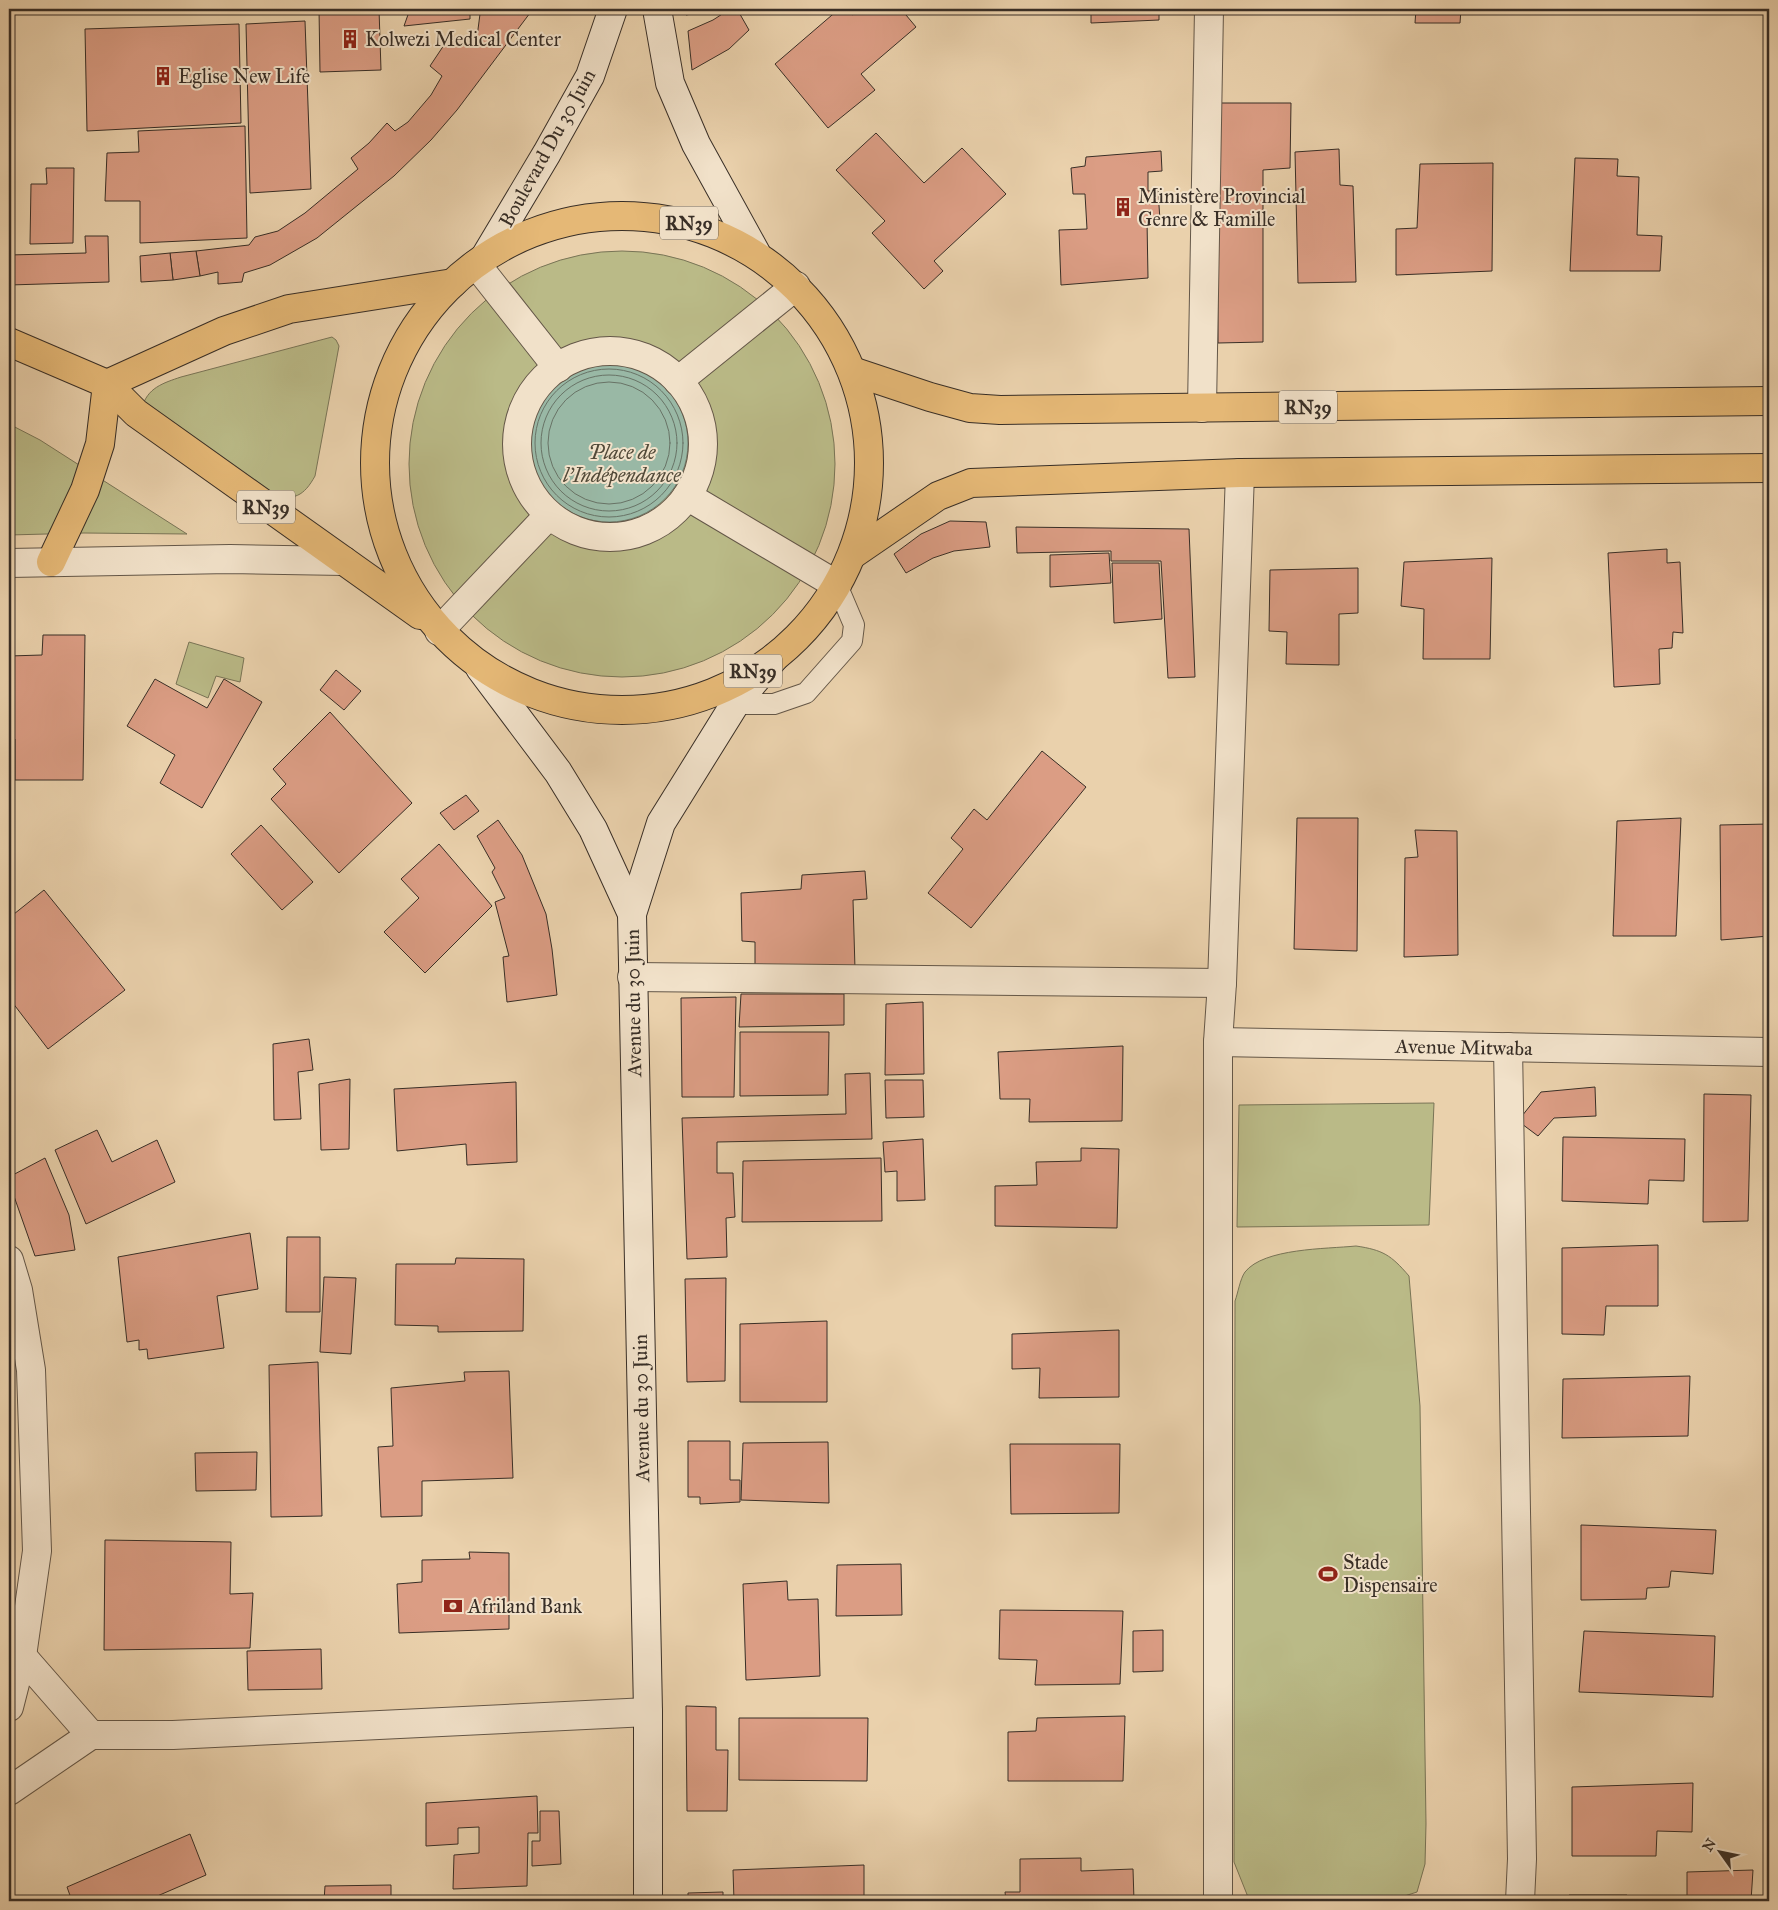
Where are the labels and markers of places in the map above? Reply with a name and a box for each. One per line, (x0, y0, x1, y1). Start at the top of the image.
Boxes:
place label: Kolwezi Medical Center (365, 27, 561, 51)
building icon: Kolwezi Medical Center (339, 28, 361, 50)
place label: Eglise New Life (178, 64, 310, 89)
building icon: Eglise New Life (152, 65, 174, 87)
place label: Ministère Provincial Genre & Famille (1138, 184, 1306, 231)
building icon: Ministère Provincial Genre & Famille (1112, 196, 1134, 218)
place label: Stade Dispensaire (1343, 1550, 1438, 1597)
sports icon: Stade Dispensaire (1317, 1563, 1339, 1585)
place label: Afriland Bank (467, 1594, 583, 1618)
bank icon: Afriland Bank (442, 1595, 464, 1617)

